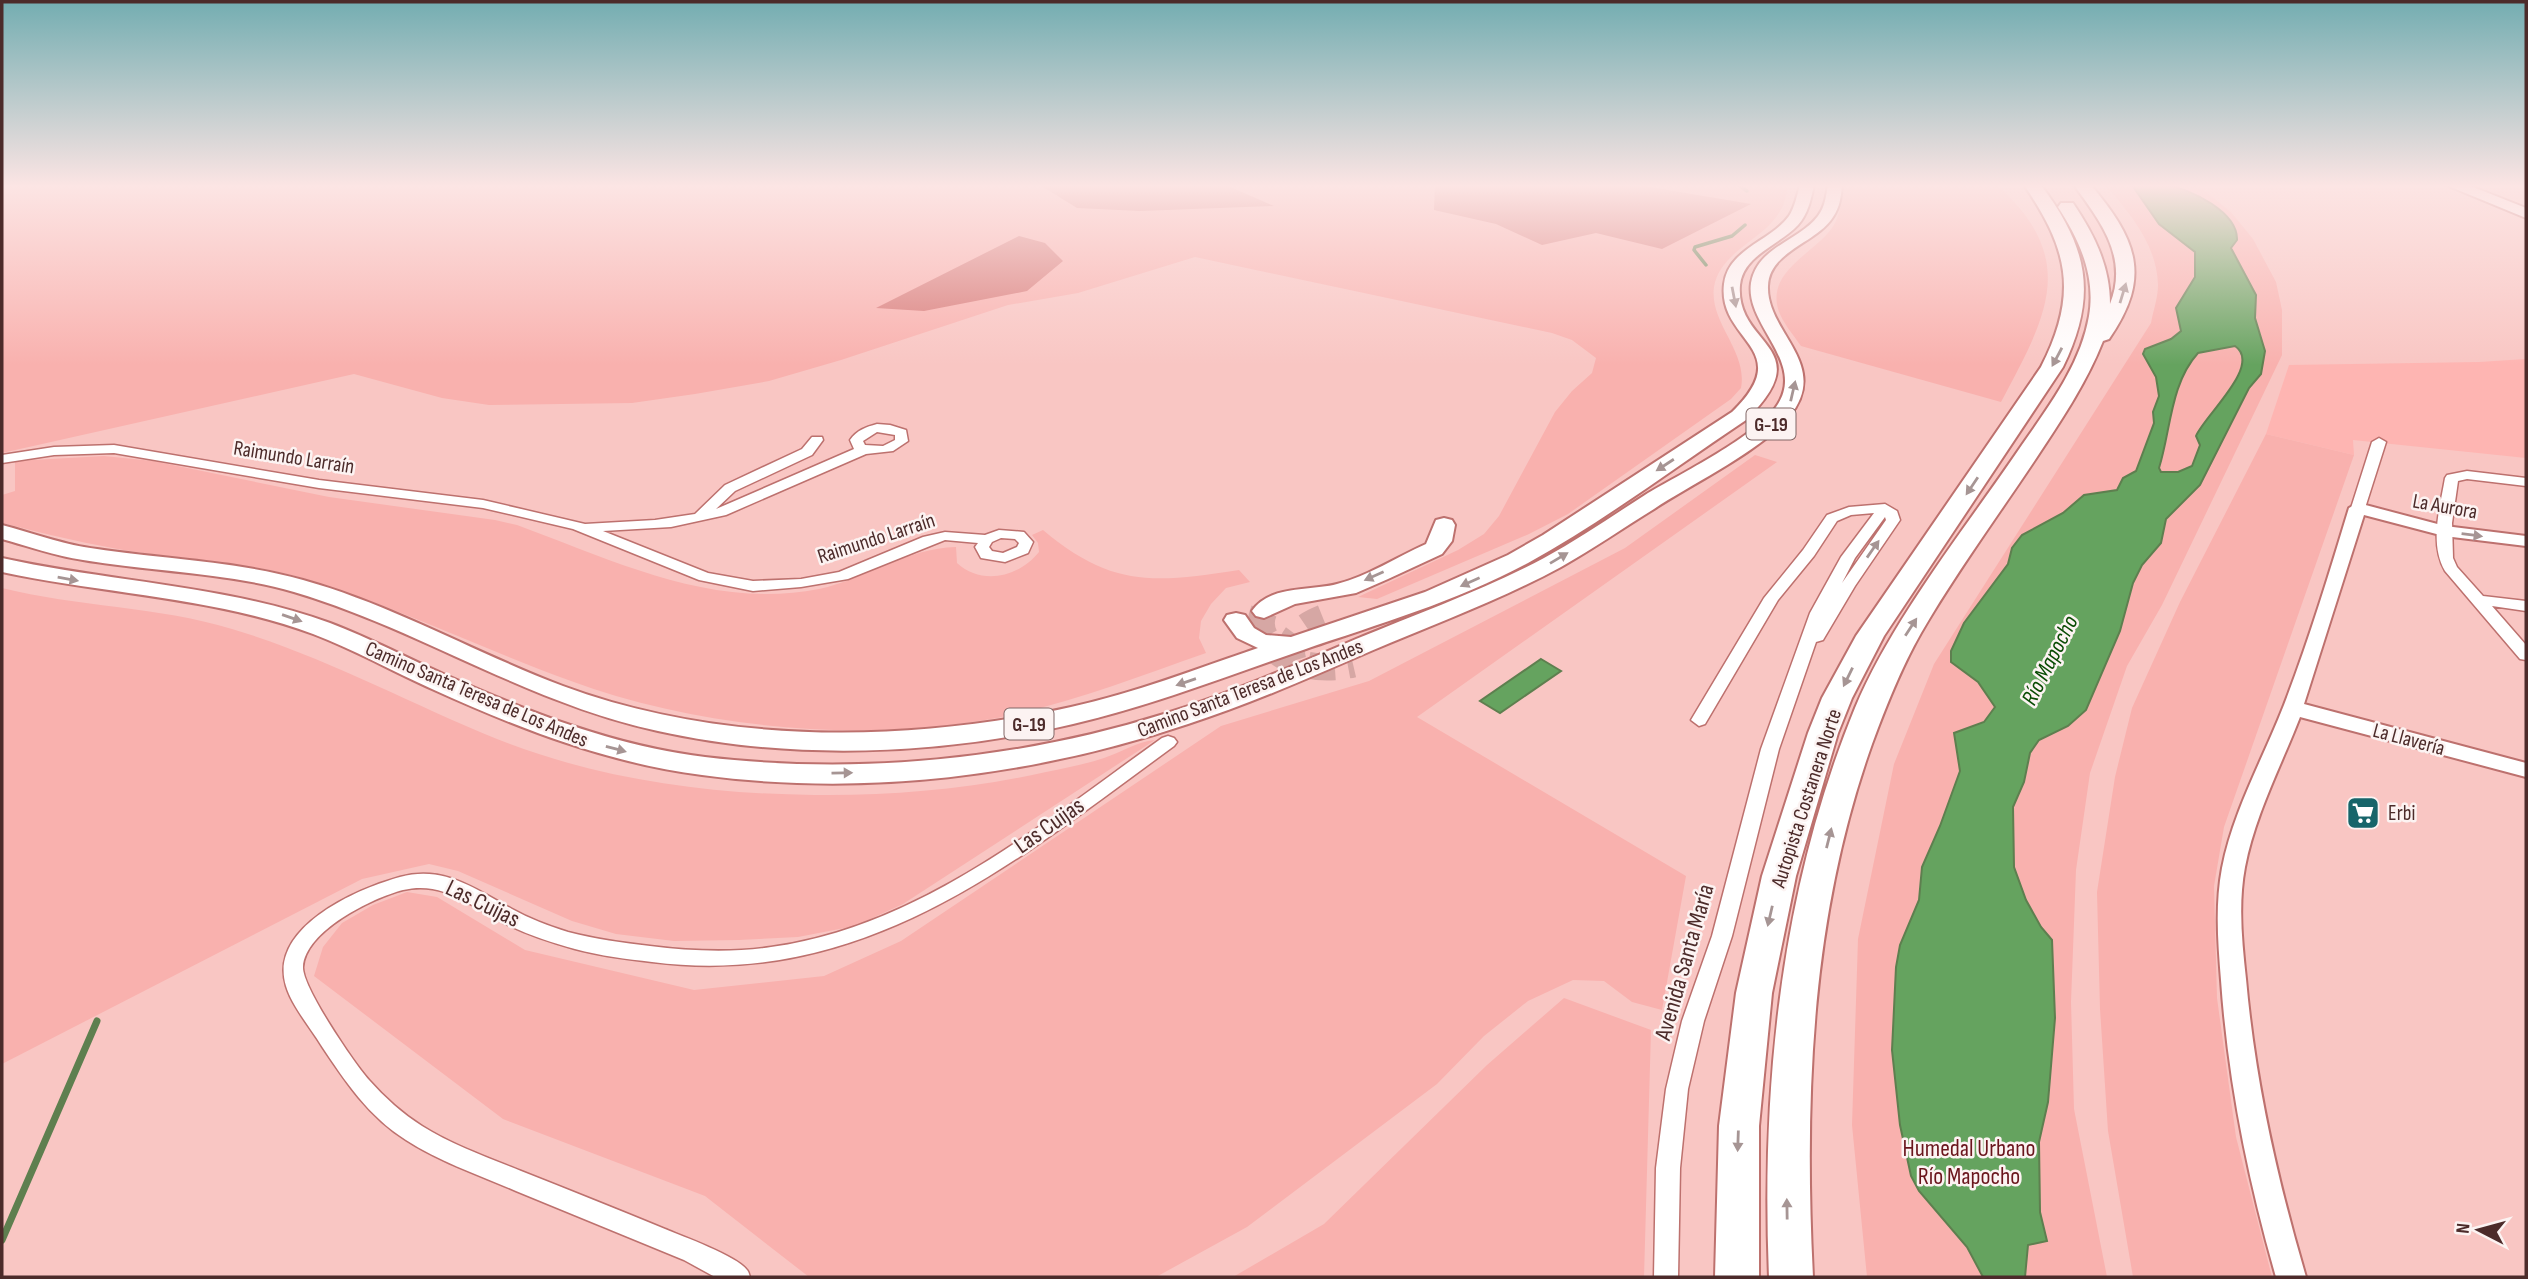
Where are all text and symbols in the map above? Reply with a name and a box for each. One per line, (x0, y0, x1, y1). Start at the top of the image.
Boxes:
one-way arrow (2119, 282, 2129, 303)
one-way arrow (1729, 286, 1740, 308)
one-way arrow (2051, 348, 2063, 367)
one-way arrow (1787, 380, 1798, 402)
road number: G-19 (1746, 408, 1796, 440)
street label: Raimundo Larraín (232, 436, 356, 479)
one-way arrow (1655, 458, 1674, 471)
one-way arrow (1965, 477, 1979, 495)
street label: La Aurora (2411, 489, 2479, 524)
street label: Raimundo Larraín (814, 508, 938, 569)
one-way arrow (2461, 529, 2483, 540)
one-way arrow (1866, 540, 1880, 558)
one-way arrow (1550, 551, 1569, 564)
one-way arrow (1364, 570, 1384, 582)
one-way arrow (57, 574, 79, 585)
one-way arrow (1460, 576, 1480, 588)
water label: Río Mapocho (2015, 610, 2085, 710)
one-way arrow (282, 613, 303, 624)
one-way arrow (1905, 617, 1918, 637)
street label: Camino Santa Teresa de Los Andes (1134, 634, 1367, 743)
street label: Camino Santa Teresa de Los Andes (362, 636, 592, 753)
one-way arrow (1842, 667, 1854, 687)
one-way arrow (1175, 677, 1196, 688)
street label: Autopista Costanera Norte (1766, 706, 1847, 891)
road number: G-19 (1004, 708, 1054, 740)
street label: La Llavería (2370, 718, 2447, 761)
one-way arrow (605, 744, 627, 755)
one-way arrow (831, 767, 853, 779)
street label: Las Cuijas (1009, 791, 1090, 860)
supermarket icon: Erbi (2344, 794, 2382, 832)
place label: Erbi (2388, 801, 2415, 826)
one-way arrow (1824, 827, 1835, 849)
street label: Las Cuijas (441, 873, 525, 934)
street label: Avenida Santa María (1648, 881, 1721, 1044)
one-way arrow (1764, 905, 1775, 927)
one-way arrow (1733, 1130, 1744, 1152)
park label: Humedal Urbano Río Mapocho (1903, 1134, 2035, 1191)
north arrow (2444, 1195, 2514, 1265)
one-way arrow (1782, 1198, 1793, 1220)
text: N (2452, 1222, 2476, 1235)

